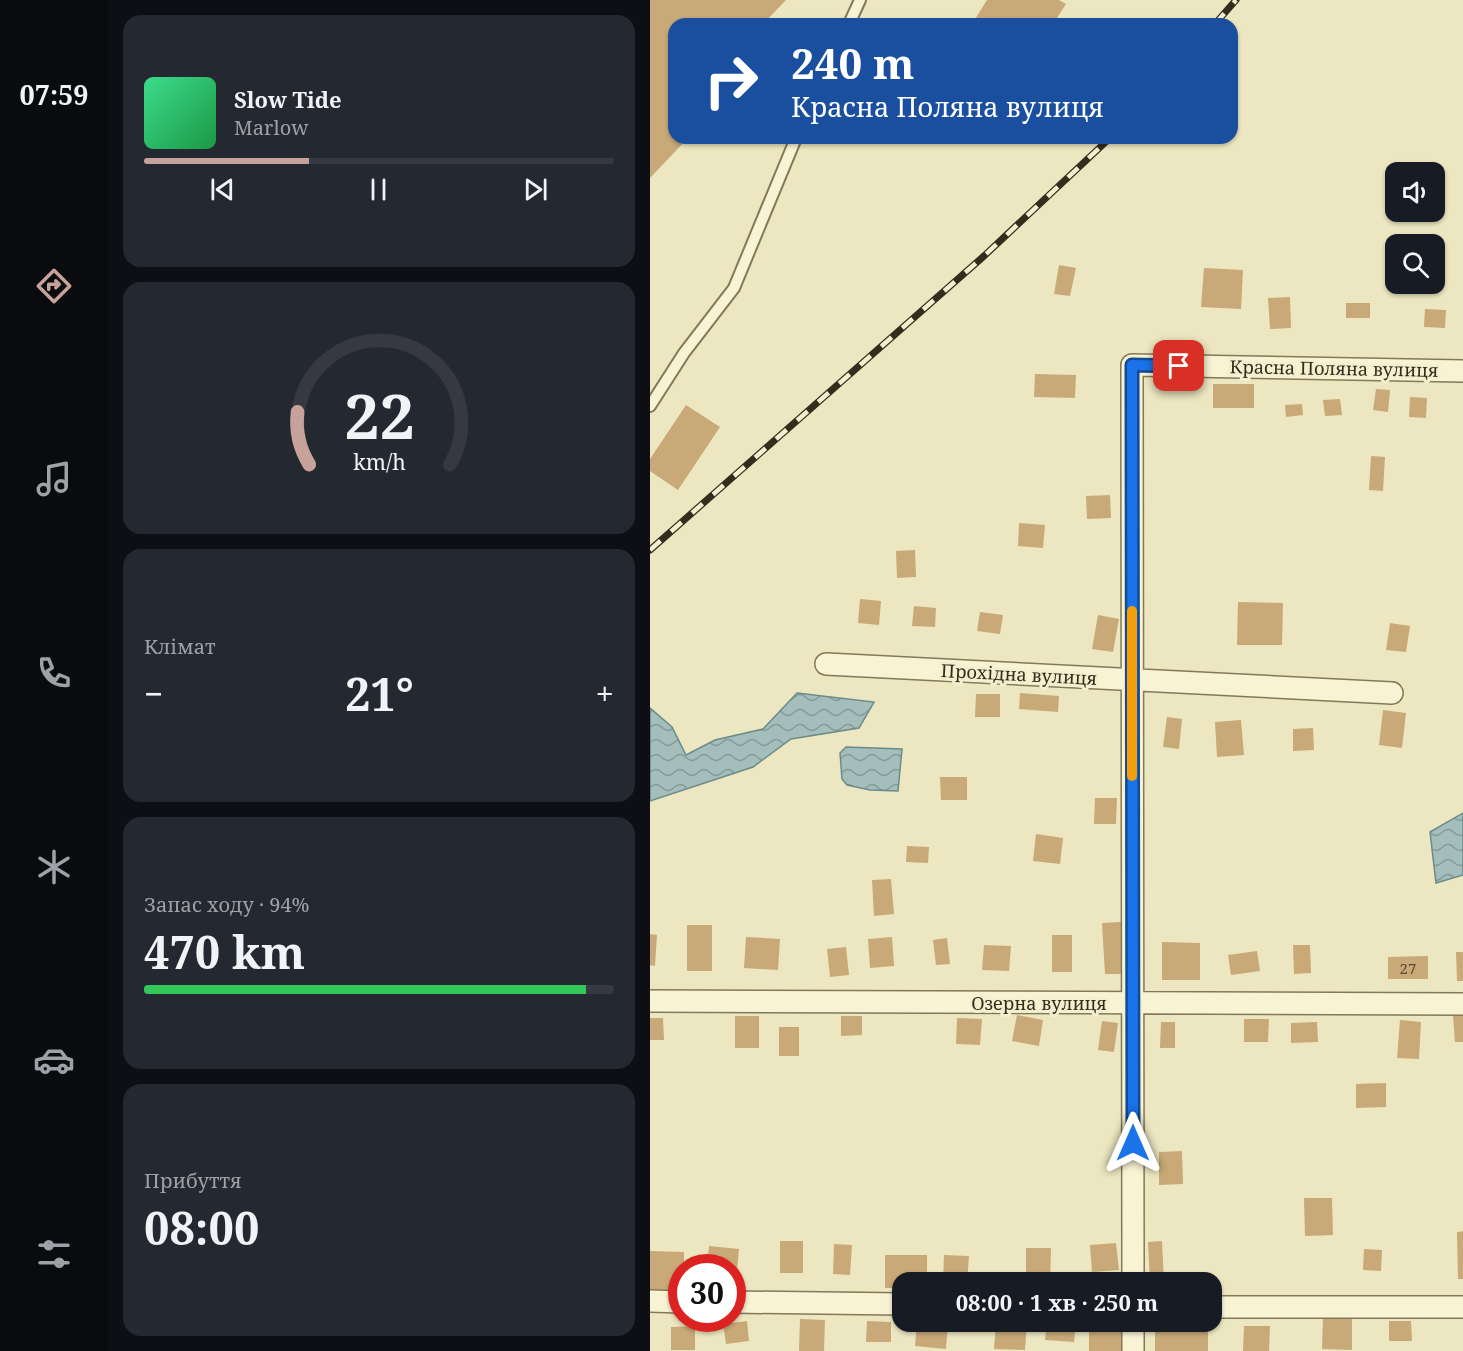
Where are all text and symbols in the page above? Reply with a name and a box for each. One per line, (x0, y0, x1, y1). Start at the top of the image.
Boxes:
text: 240 m (791, 34, 915, 91)
icon: right (692, 42, 770, 120)
text: 07:59 (19, 76, 89, 113)
text: Slow Tide (234, 84, 342, 114)
text: Красна Поляна вулиця (791, 88, 1104, 125)
text: Marlow (234, 114, 308, 141)
map controls (1385, 162, 1445, 294)
button: sound (1385, 162, 1445, 222)
icon: previous (206, 173, 239, 206)
icon: pause (362, 173, 395, 206)
icon: next (519, 173, 552, 206)
button: search (1385, 234, 1445, 294)
icon: directions (33, 265, 75, 307)
pin (1153, 340, 1204, 391)
icon: arrive (1162, 349, 1195, 382)
street label: Красна Поляна вулиця (1229, 354, 1439, 382)
text: 22 (344, 372, 414, 457)
text: km/h (353, 448, 406, 477)
icon: music (33, 458, 75, 500)
text: Клімат (144, 633, 216, 660)
icon: phone (33, 652, 75, 694)
street label: Прохідна вулиця (940, 658, 1098, 690)
text: 21° (345, 663, 414, 724)
text: − (144, 671, 163, 716)
text: + (596, 671, 614, 716)
icon: climate (33, 846, 75, 888)
text: Запас ходу · 94% (144, 891, 309, 918)
text: 470 km (144, 921, 305, 982)
house number: 27 (1400, 958, 1416, 978)
street label: Озерна вулиця (971, 991, 1107, 1015)
icon: car (33, 1039, 75, 1081)
position arrow (1101, 1111, 1165, 1175)
text: Прибуття (144, 1167, 242, 1194)
text: 08:00 (144, 1197, 259, 1258)
icon: filters (33, 1233, 75, 1275)
speed limit sign: 30 (668, 1254, 746, 1332)
text: 08:00 · 1 хв · 250 m (956, 1287, 1158, 1317)

